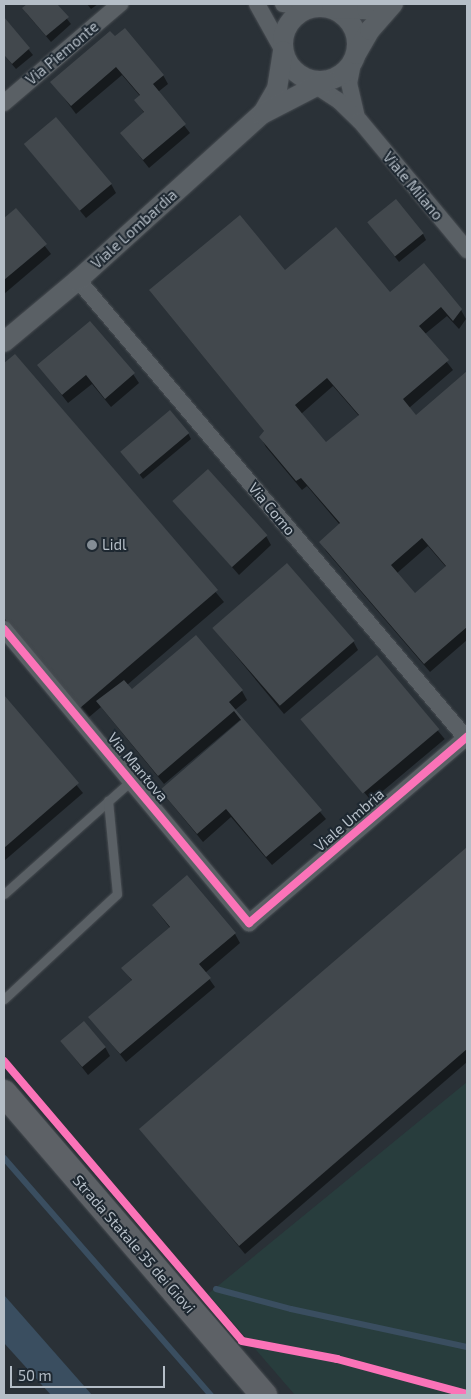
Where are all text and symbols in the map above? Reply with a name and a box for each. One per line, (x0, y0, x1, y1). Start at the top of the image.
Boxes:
street label: Via Piemonte (22, 17, 102, 89)
street label: Viale Milano (379, 148, 447, 224)
street label: Viale Lombardia (87, 186, 181, 272)
street label: Via Como (245, 479, 299, 539)
place label: Lidl (102, 536, 126, 554)
marker: Lidl (86, 539, 98, 551)
street label: Via Mantova (104, 729, 172, 805)
street label: Viale Umbria (310, 785, 388, 855)
street label: Strada Statale 35 dei Giovi (69, 1171, 199, 1317)
scale bar (12, 1356, 168, 1388)
text: 50 m (18, 1366, 52, 1384)

